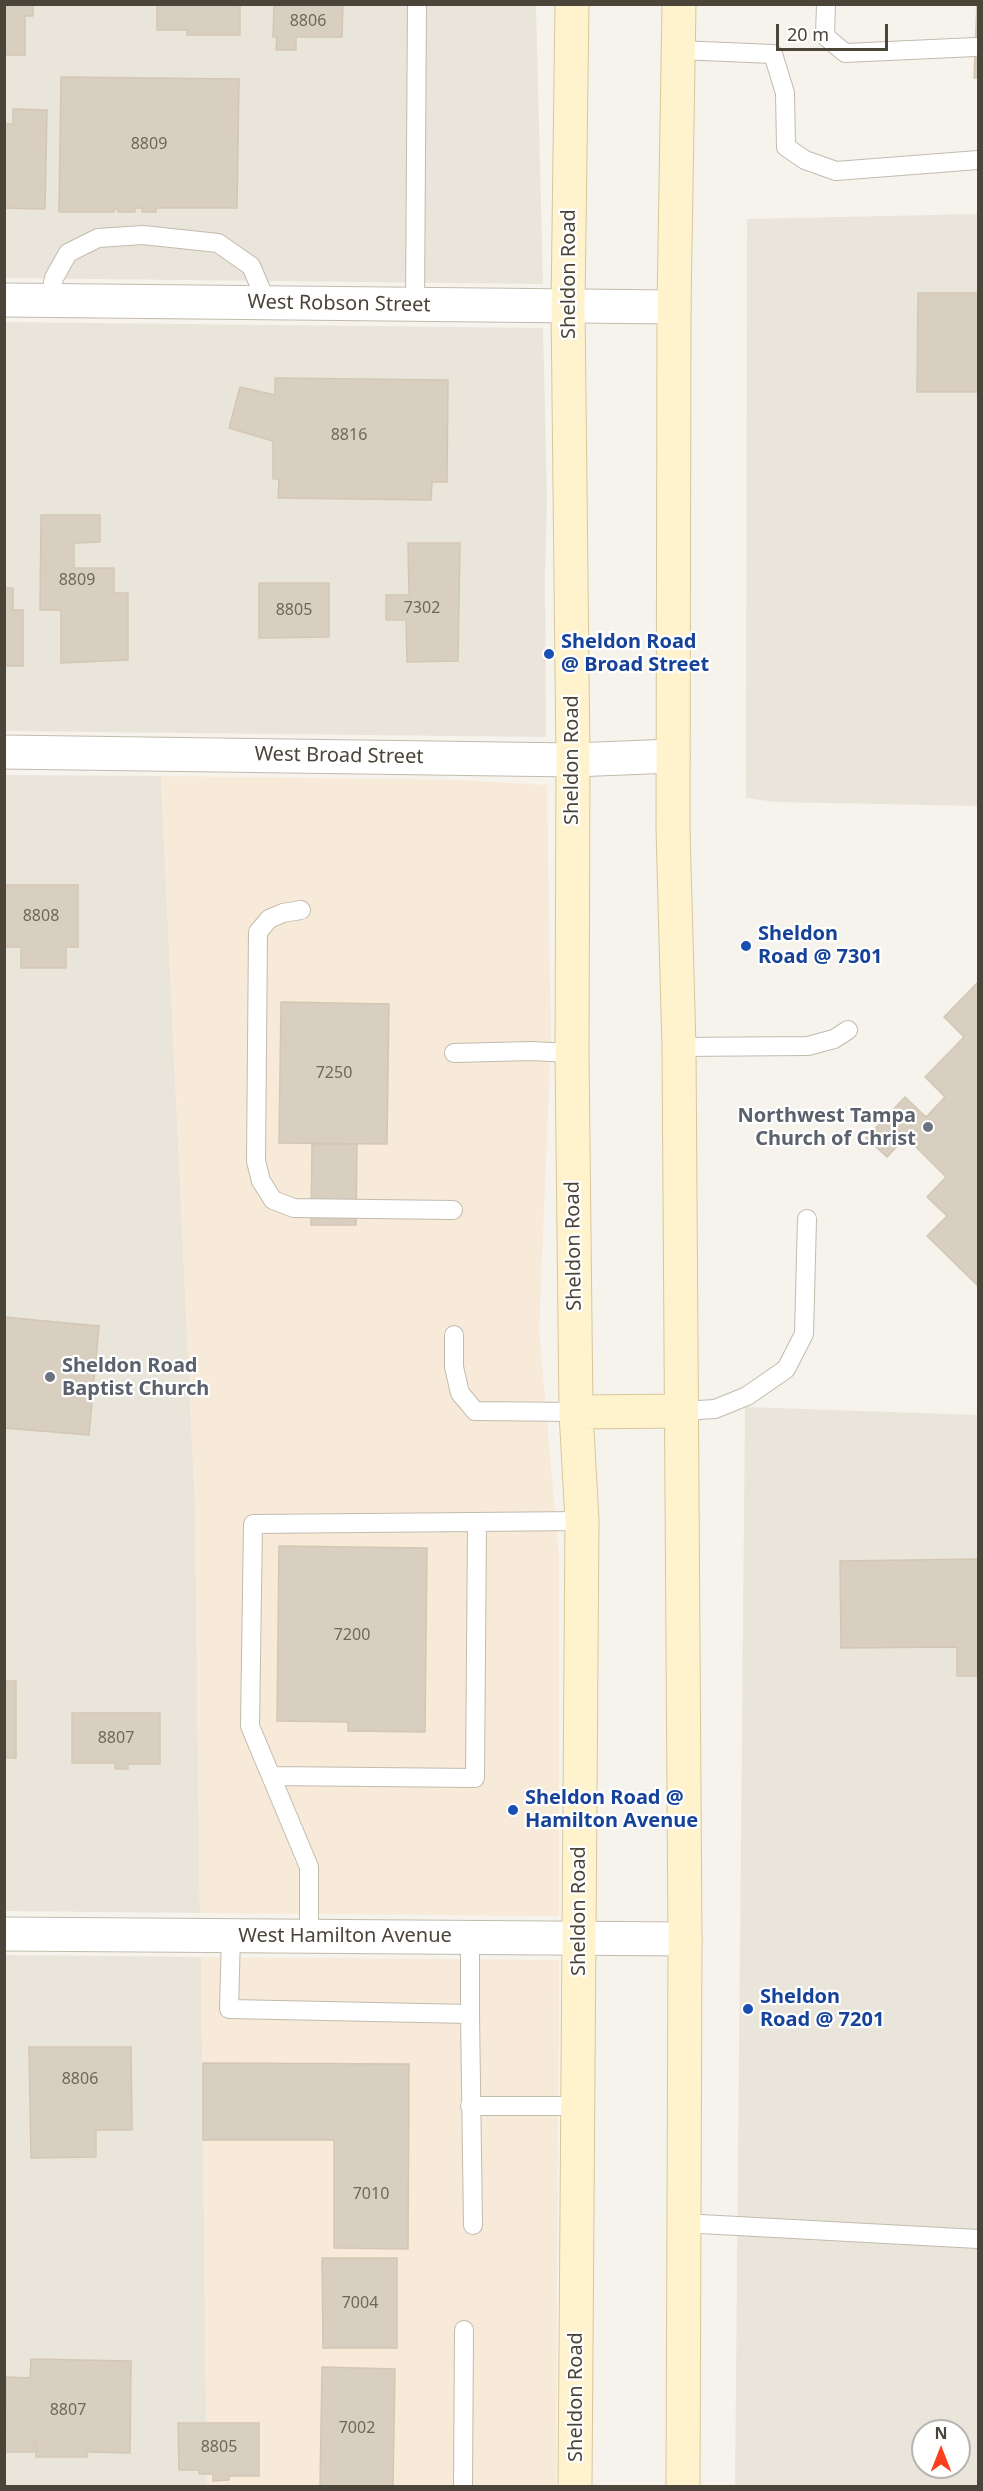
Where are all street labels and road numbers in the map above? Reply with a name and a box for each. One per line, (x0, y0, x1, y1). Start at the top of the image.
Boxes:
street label: Sheldon Road (557, 209, 581, 339)
street label: West Robson Street (247, 290, 431, 318)
street label: Sheldon Road (560, 695, 584, 825)
street label: West Broad Street (254, 743, 424, 769)
street label: Sheldon Road (561, 1181, 587, 1311)
street label: Sheldon Road (567, 1846, 591, 1976)
street label: West Hamilton Avenue (238, 1924, 452, 1948)
street label: Sheldon Road (564, 2332, 588, 2462)

